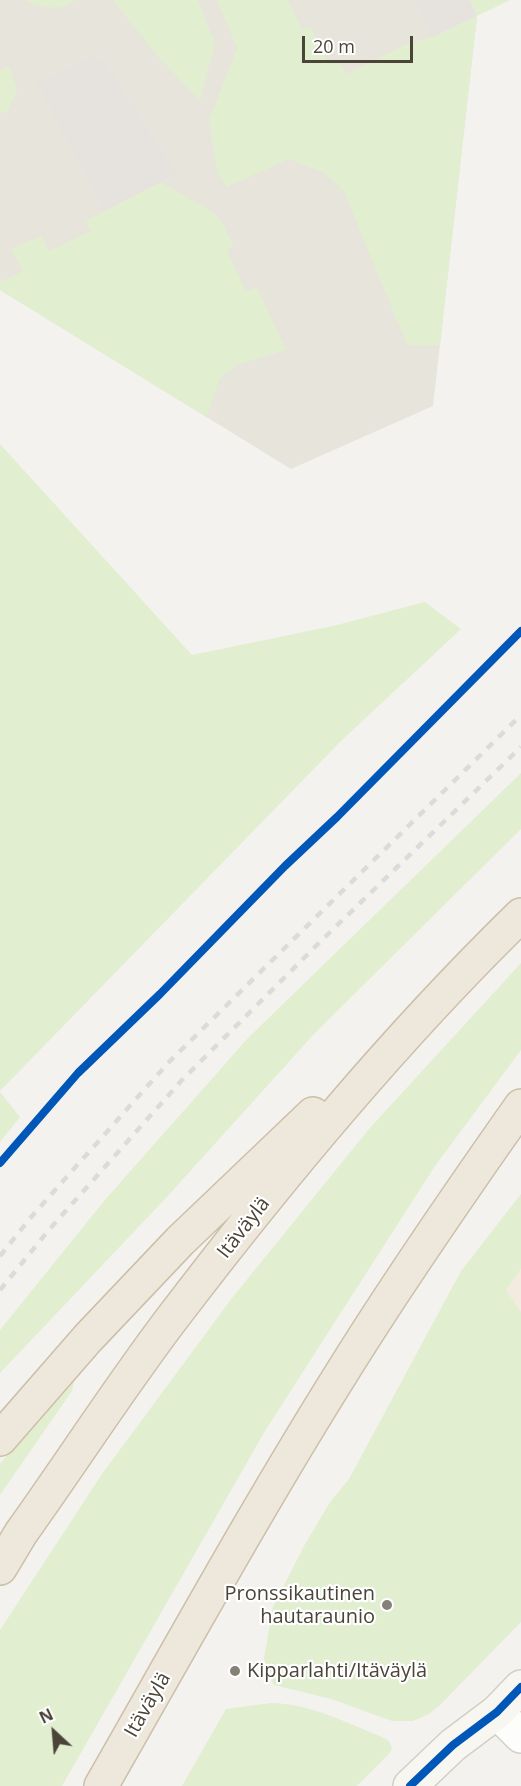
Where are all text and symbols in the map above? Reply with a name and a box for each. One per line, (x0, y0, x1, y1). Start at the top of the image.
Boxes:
scale bar (305, 24, 416, 62)
text: 20 m (313, 34, 355, 58)
street label: Itäväylä (213, 1193, 275, 1263)
place label: Pronssikautinen hautaraunio (225, 1582, 375, 1629)
marker: Pronssikautinen hautaraunio (380, 1598, 394, 1612)
place label: Kipparlahti/Itäväylä (247, 1659, 427, 1683)
marker: Kipparlahti/Itäväylä (228, 1664, 242, 1678)
street label: Itäväylä (120, 1668, 176, 1742)
north arrow (24, 1702, 84, 1762)
text: N (35, 1703, 57, 1729)

